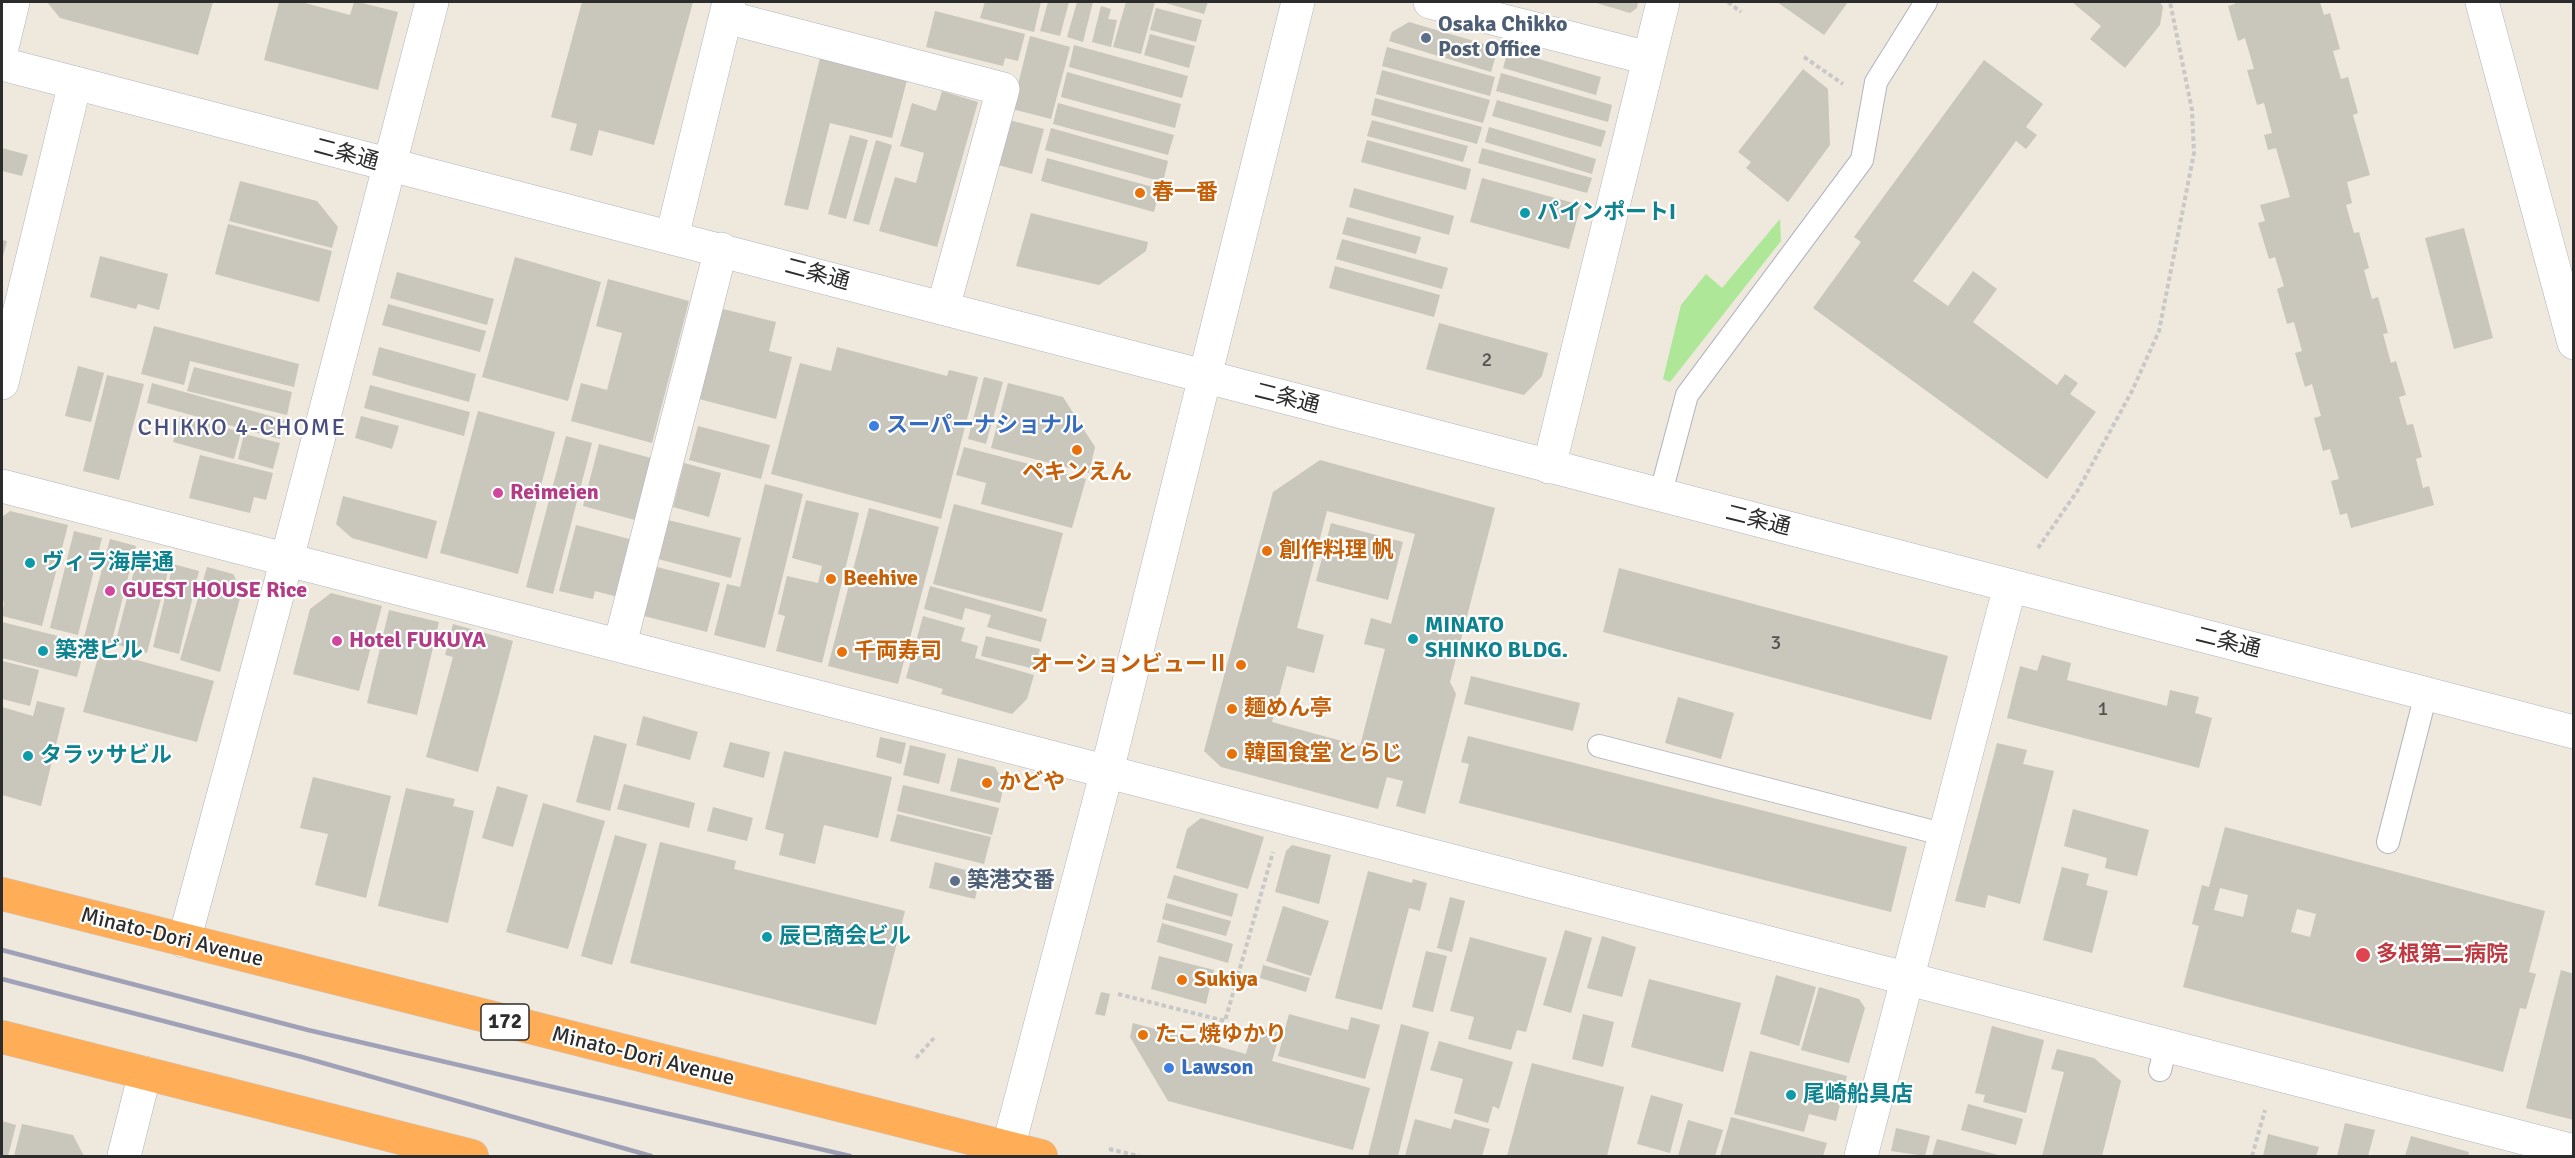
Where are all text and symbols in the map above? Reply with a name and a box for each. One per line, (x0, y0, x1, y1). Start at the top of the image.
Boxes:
place label: Osaka Chikko Post Office (1438, 12, 1567, 63)
marker: Osaka Chikko Post Office (1419, 31, 1433, 45)
street label: 二条通 (311, 134, 381, 176)
place label: 春一番 (1152, 180, 1218, 206)
marker: 春一番 (1133, 186, 1147, 200)
place label: パインポートI (1537, 200, 1676, 226)
marker: パインポートI (1518, 206, 1532, 220)
street label: 二条通 (782, 254, 852, 296)
house number: 2 (1482, 349, 1492, 373)
street label: 二条通 (1252, 378, 1322, 420)
place label: スーパーナショナル (886, 413, 1084, 439)
district label: CHIKKO 4-CHOME (138, 415, 346, 443)
marker: スーパーナショナル (867, 419, 881, 433)
marker: ペキンえん (1070, 443, 1084, 457)
place label: ペキンえん (1022, 460, 1132, 486)
place label: Reimeien (510, 480, 599, 506)
marker: Reimeien (491, 486, 505, 500)
street label: 二条通 (1723, 500, 1793, 542)
place label: 創作料理 帆 (1279, 538, 1394, 564)
marker: 創作料理 帆 (1260, 544, 1274, 558)
place label: ヴィラ海岸通 (42, 550, 174, 576)
marker: ヴィラ海岸通 (23, 556, 37, 570)
place label: Beehive (843, 566, 918, 592)
marker: Beehive (824, 572, 838, 586)
place label: GUEST HOUSE Rice (122, 578, 307, 604)
marker: GUEST HOUSE Rice (103, 584, 117, 598)
place label: MINATO SHINKO BLDG. (1425, 613, 1568, 664)
street label: 二条通 (2193, 622, 2263, 664)
place label: Hotel FUKUYA (349, 628, 486, 654)
marker: MINATO SHINKO BLDG. (1406, 632, 1420, 646)
house number: 3 (1771, 632, 1781, 656)
marker: Hotel FUKUYA (330, 634, 344, 648)
place label: 築港ビル (55, 638, 143, 664)
place label: 千両寿司 (854, 639, 942, 665)
marker: 築港ビル (36, 644, 50, 658)
marker: 千両寿司 (835, 645, 849, 659)
place label: オーションビューⅡ (1031, 652, 1229, 678)
marker: オーションビューⅡ (1234, 658, 1248, 672)
place label: 麺めん亭 (1244, 696, 1332, 722)
house number: 1 (2098, 698, 2108, 722)
marker: 麺めん亭 (1225, 702, 1239, 716)
place label: 韓国食堂 とらじ (1244, 741, 1403, 767)
place label: タラッサビル (40, 743, 172, 769)
marker: 韓国食堂 とらじ (1225, 747, 1239, 761)
marker: タラッサビル (21, 749, 35, 763)
place label: かどや (999, 770, 1065, 796)
marker: かどや (980, 776, 994, 790)
place label: 築港交番 (967, 868, 1055, 894)
marker: 築港交番 (948, 874, 962, 888)
street label: Minato-Dori Avenue (78, 903, 266, 973)
place label: 辰巳商会ビル (779, 924, 911, 950)
marker: 辰巳商会ビル (760, 930, 774, 944)
place label: 多根第二病院 (2376, 942, 2508, 968)
marker: 多根第二病院 (2354, 946, 2372, 964)
place label: Sukiya (1194, 967, 1258, 993)
marker: Sukiya (1175, 973, 1189, 987)
road number: 172 (481, 1004, 529, 1040)
street label: Minato-Dori Avenue (549, 1022, 737, 1092)
place label: たこ焼ゆかり (1155, 1022, 1287, 1048)
marker: たこ焼ゆかり (1136, 1028, 1150, 1042)
place label: Lawson (1181, 1055, 1254, 1081)
marker: Lawson (1162, 1061, 1176, 1075)
place label: 尾崎船具店 (1803, 1082, 1913, 1108)
marker: 尾崎船具店 (1784, 1088, 1798, 1102)

